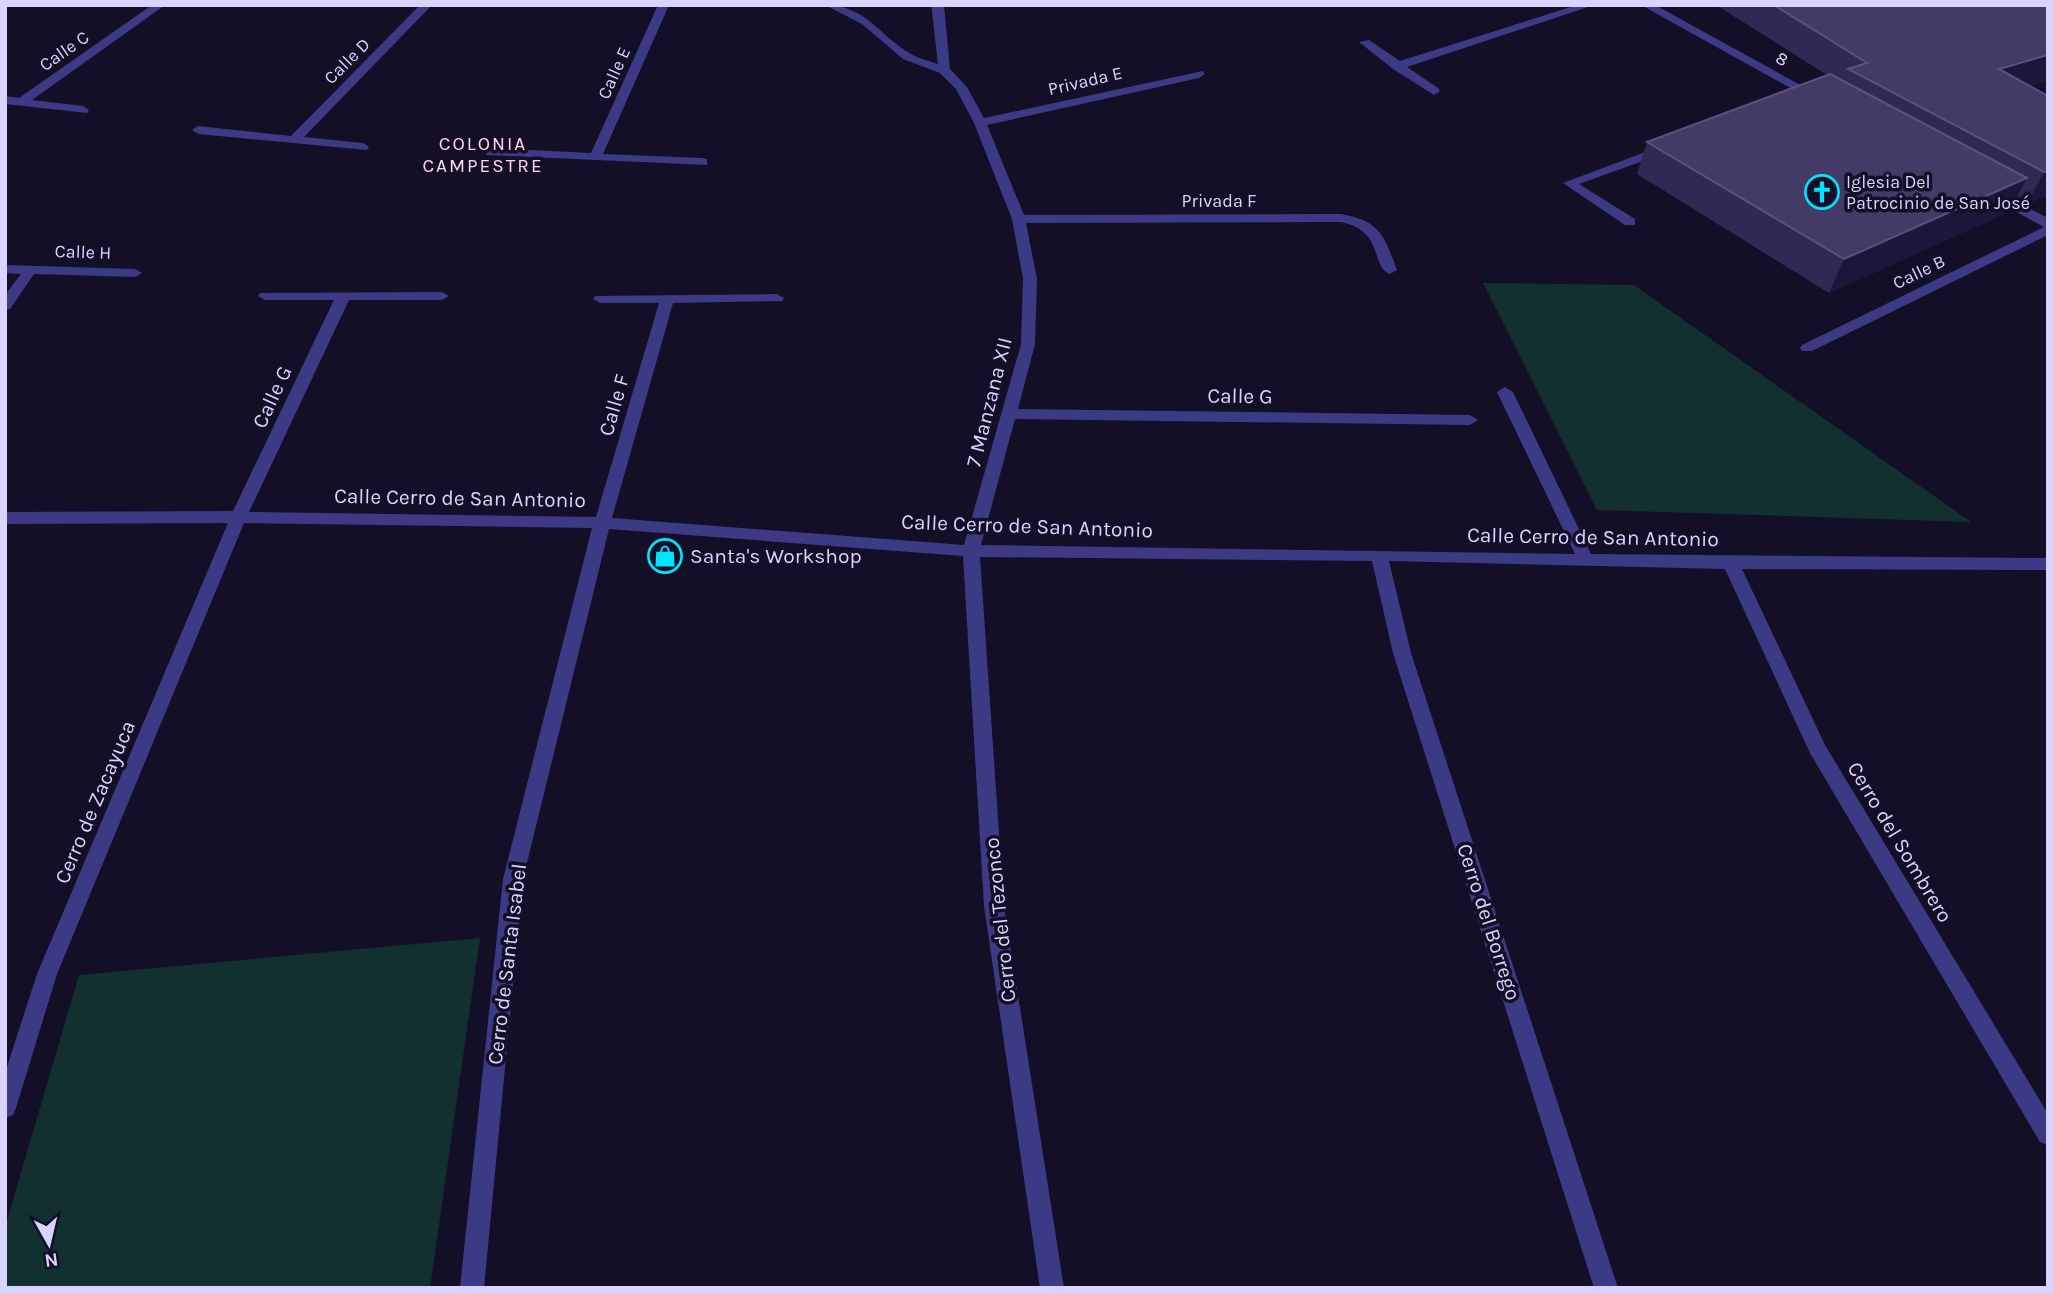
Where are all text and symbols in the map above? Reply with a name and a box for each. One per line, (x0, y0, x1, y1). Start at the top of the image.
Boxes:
street label: Calle C (35, 26, 93, 76)
street label: Calle D (319, 33, 375, 89)
street label: Calle E (593, 44, 635, 102)
street label: 8 (1772, 47, 1792, 71)
street label: Privada E (1046, 62, 1124, 100)
district label: COLONIA CAMPESTRE (422, 133, 544, 177)
place label: Iglesia Del Patrocinio de San José (1846, 171, 2030, 214)
church icon: Iglesia Del Patrocinio de San José (1803, 173, 1841, 211)
street label: Privada F (1181, 190, 1257, 212)
street label: Calle H (54, 240, 112, 264)
street label: Calle B (1889, 250, 1949, 294)
street label: 7 Manzana XII (961, 335, 1017, 469)
street label: Calle G (247, 362, 297, 432)
street label: Calle F (594, 371, 634, 439)
street label: Calle G (1207, 383, 1273, 409)
street label: Calle Cerro de San Antonio (334, 484, 586, 512)
street label: Calle Cerro de San Antonio (901, 510, 1153, 542)
street label: Calle Cerro de San Antonio (1467, 523, 1719, 551)
shop icon: Santa's Workshop (646, 537, 684, 575)
place label: Santa's Workshop (690, 544, 862, 568)
street label: Cerro de Zacayuca (50, 717, 140, 887)
street label: Cerro del Sombrero (1843, 757, 1957, 927)
street label: Cerro del Tezonco (979, 836, 1021, 1004)
street label: Cerro del Borrego (1452, 841, 1526, 1003)
street label: Cerro de Santa Isabel (483, 862, 531, 1066)
north arrow (14, 1209, 84, 1279)
text: N (43, 1248, 60, 1272)

